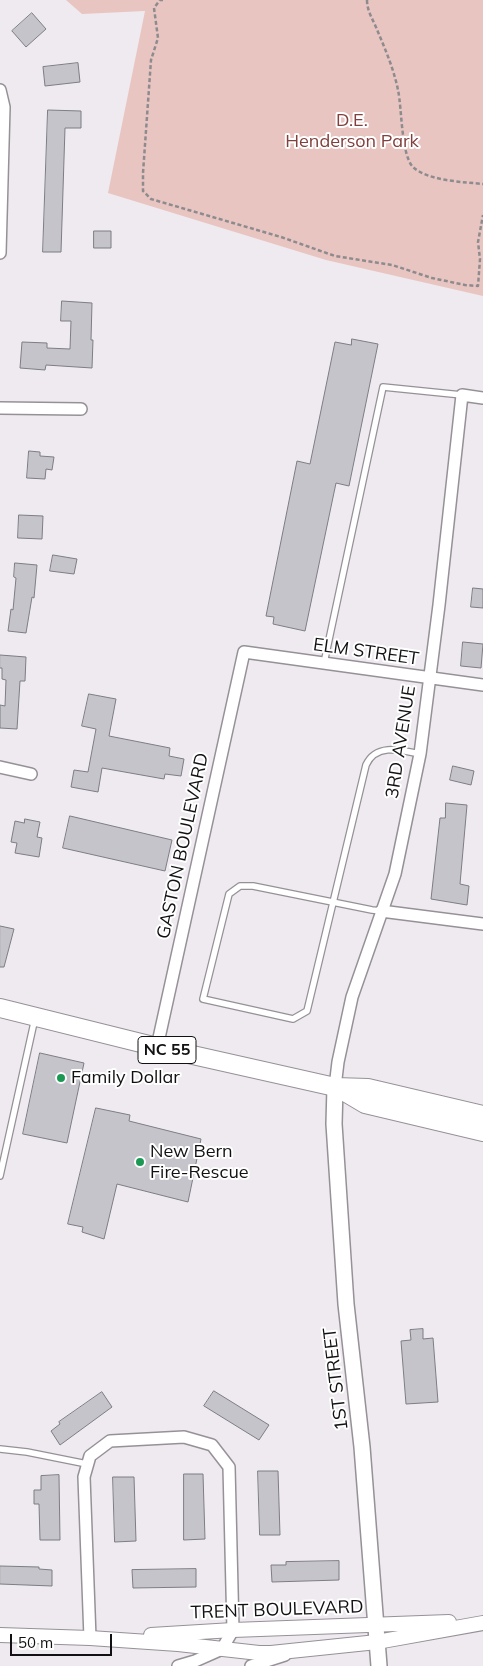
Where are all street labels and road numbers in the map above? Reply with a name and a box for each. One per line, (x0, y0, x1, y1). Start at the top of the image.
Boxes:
street label: ELM STREET (312, 634, 420, 670)
street label: 3RD AVENUE (381, 684, 421, 800)
street label: GASTON BOULEVARD (153, 751, 213, 941)
road number: NC 55 (138, 1036, 196, 1064)
street label: 1ST STREET (319, 1326, 353, 1432)
street label: TRENT BOULEVARD (190, 1596, 364, 1624)

